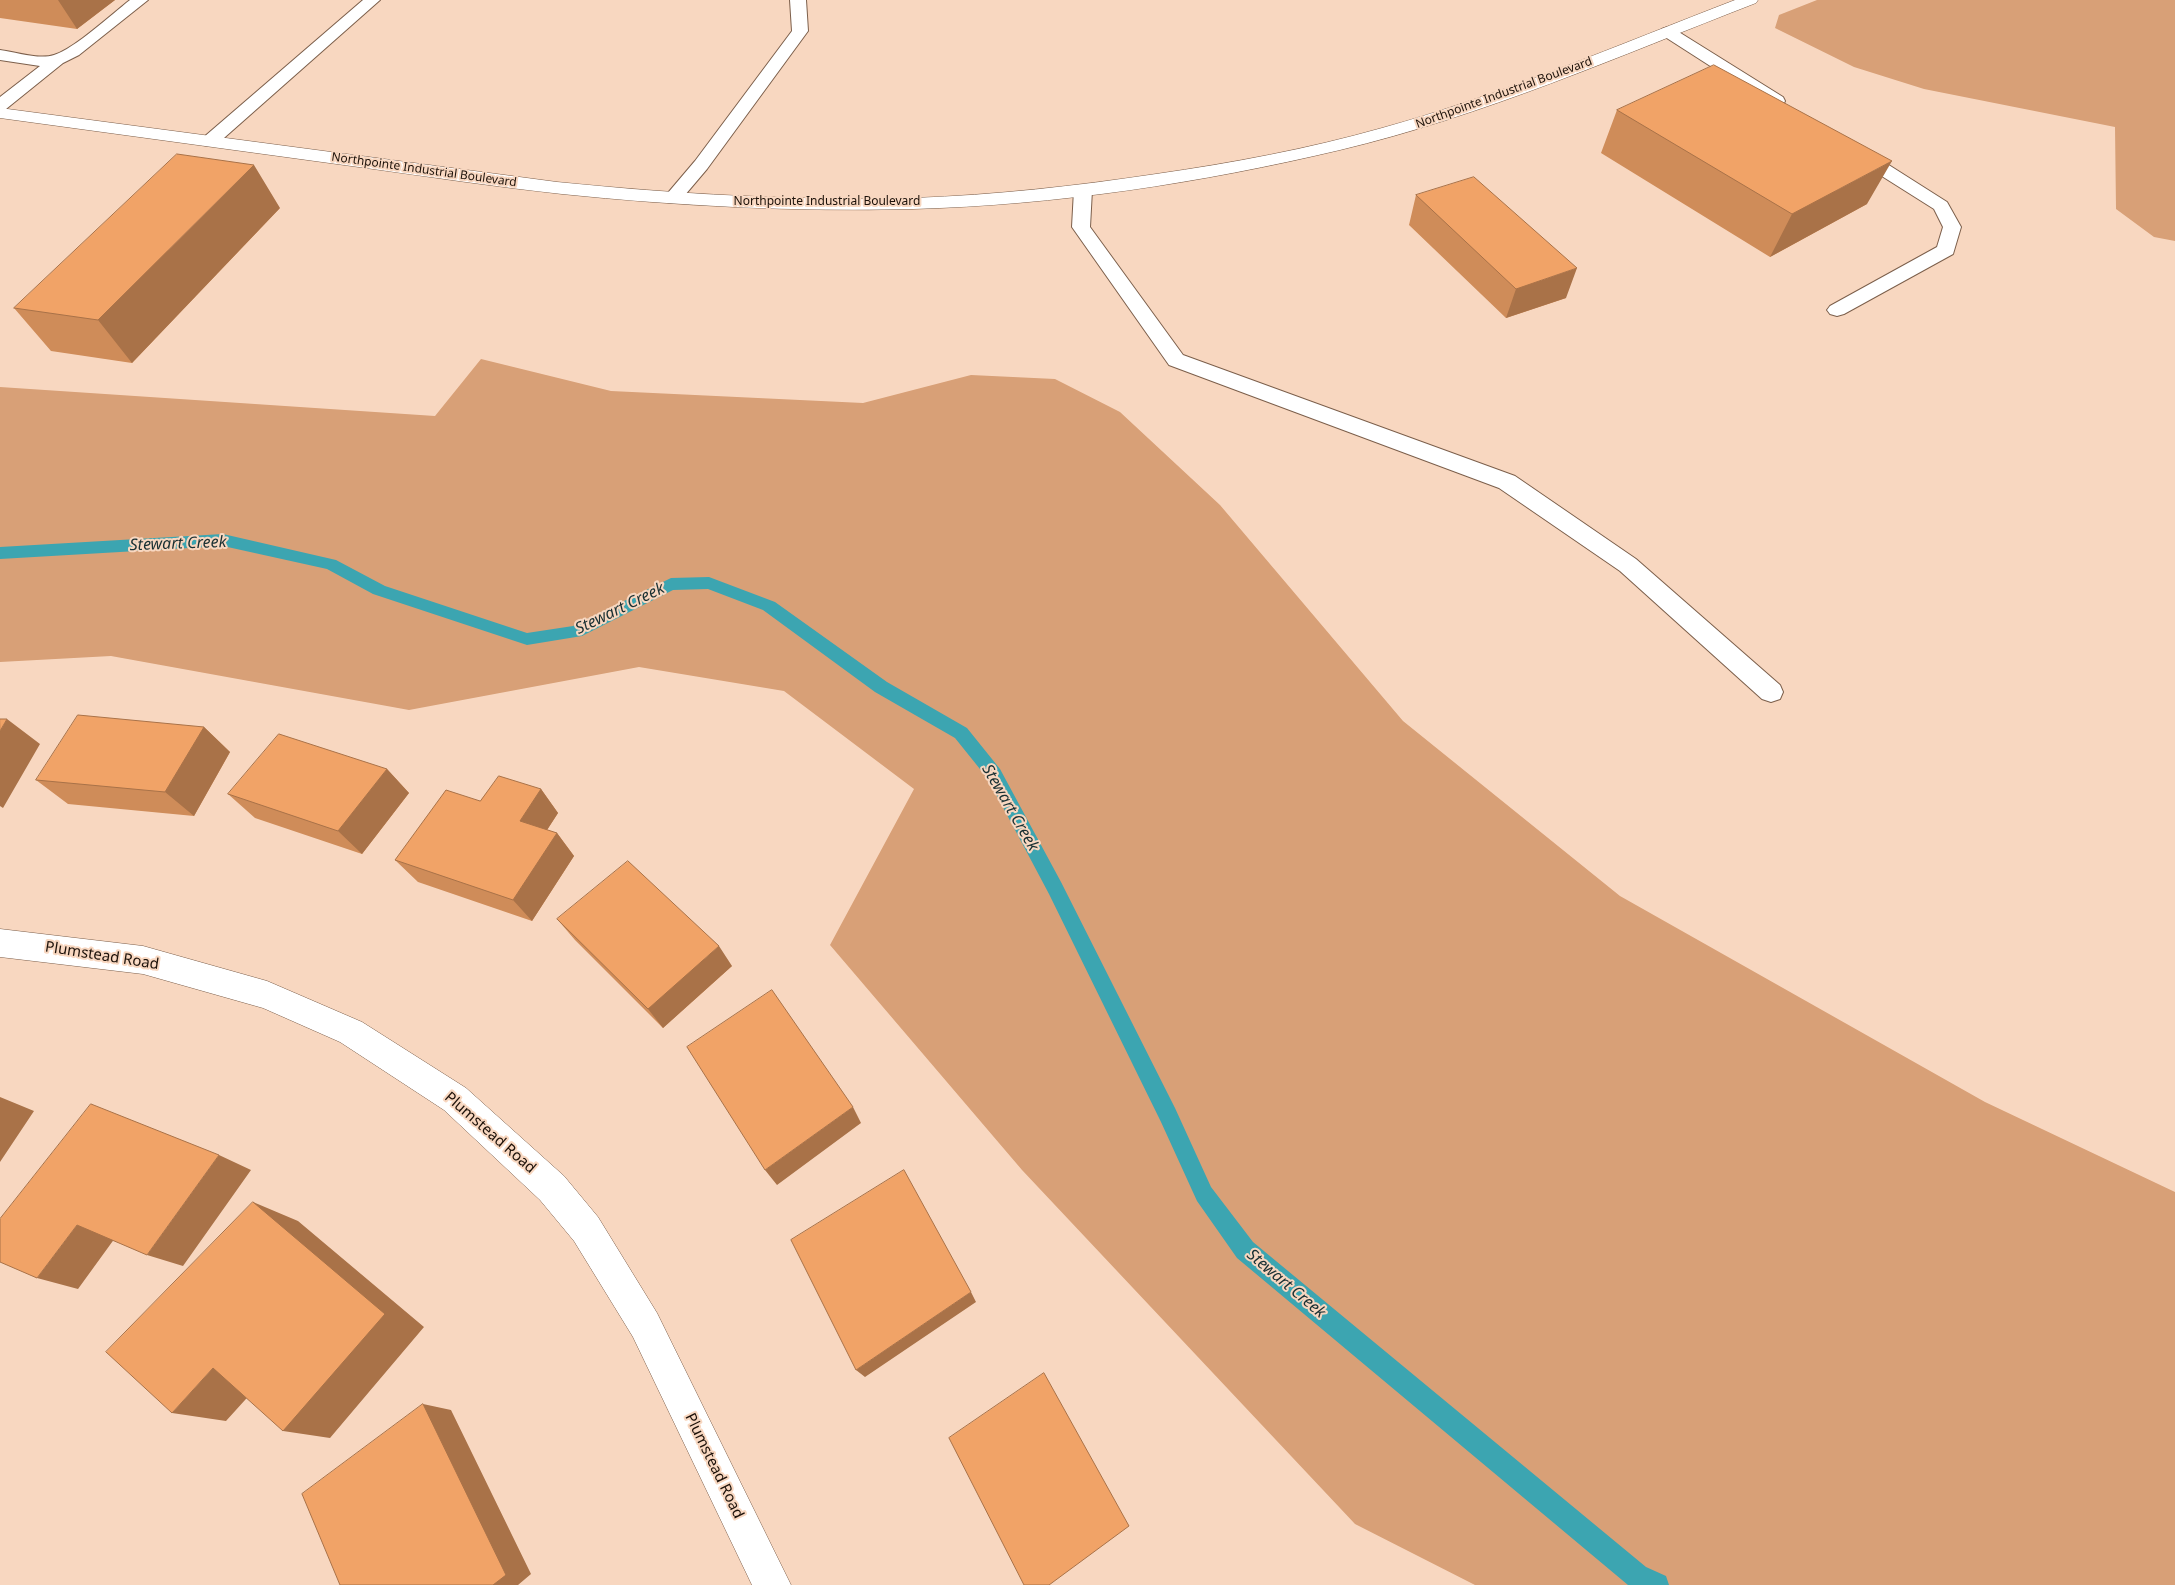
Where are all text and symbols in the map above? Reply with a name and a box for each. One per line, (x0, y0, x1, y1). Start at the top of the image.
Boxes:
street label: Northpointe Industrial Boulevard (1414, 54, 1594, 132)
street label: Northpointe Industrial Boulevard (330, 150, 518, 190)
street label: Northpointe Industrial Boulevard (734, 195, 920, 209)
water label: Stewart Creek (129, 533, 227, 555)
water label: Stewart Creek (572, 579, 668, 639)
water label: Stewart Creek (977, 761, 1043, 855)
street label: Plumstead Road (44, 938, 160, 974)
street label: Plumstead Road (441, 1089, 539, 1177)
water label: Stewart Creek (1243, 1246, 1329, 1322)
street label: Plumstead Road (681, 1410, 747, 1522)

